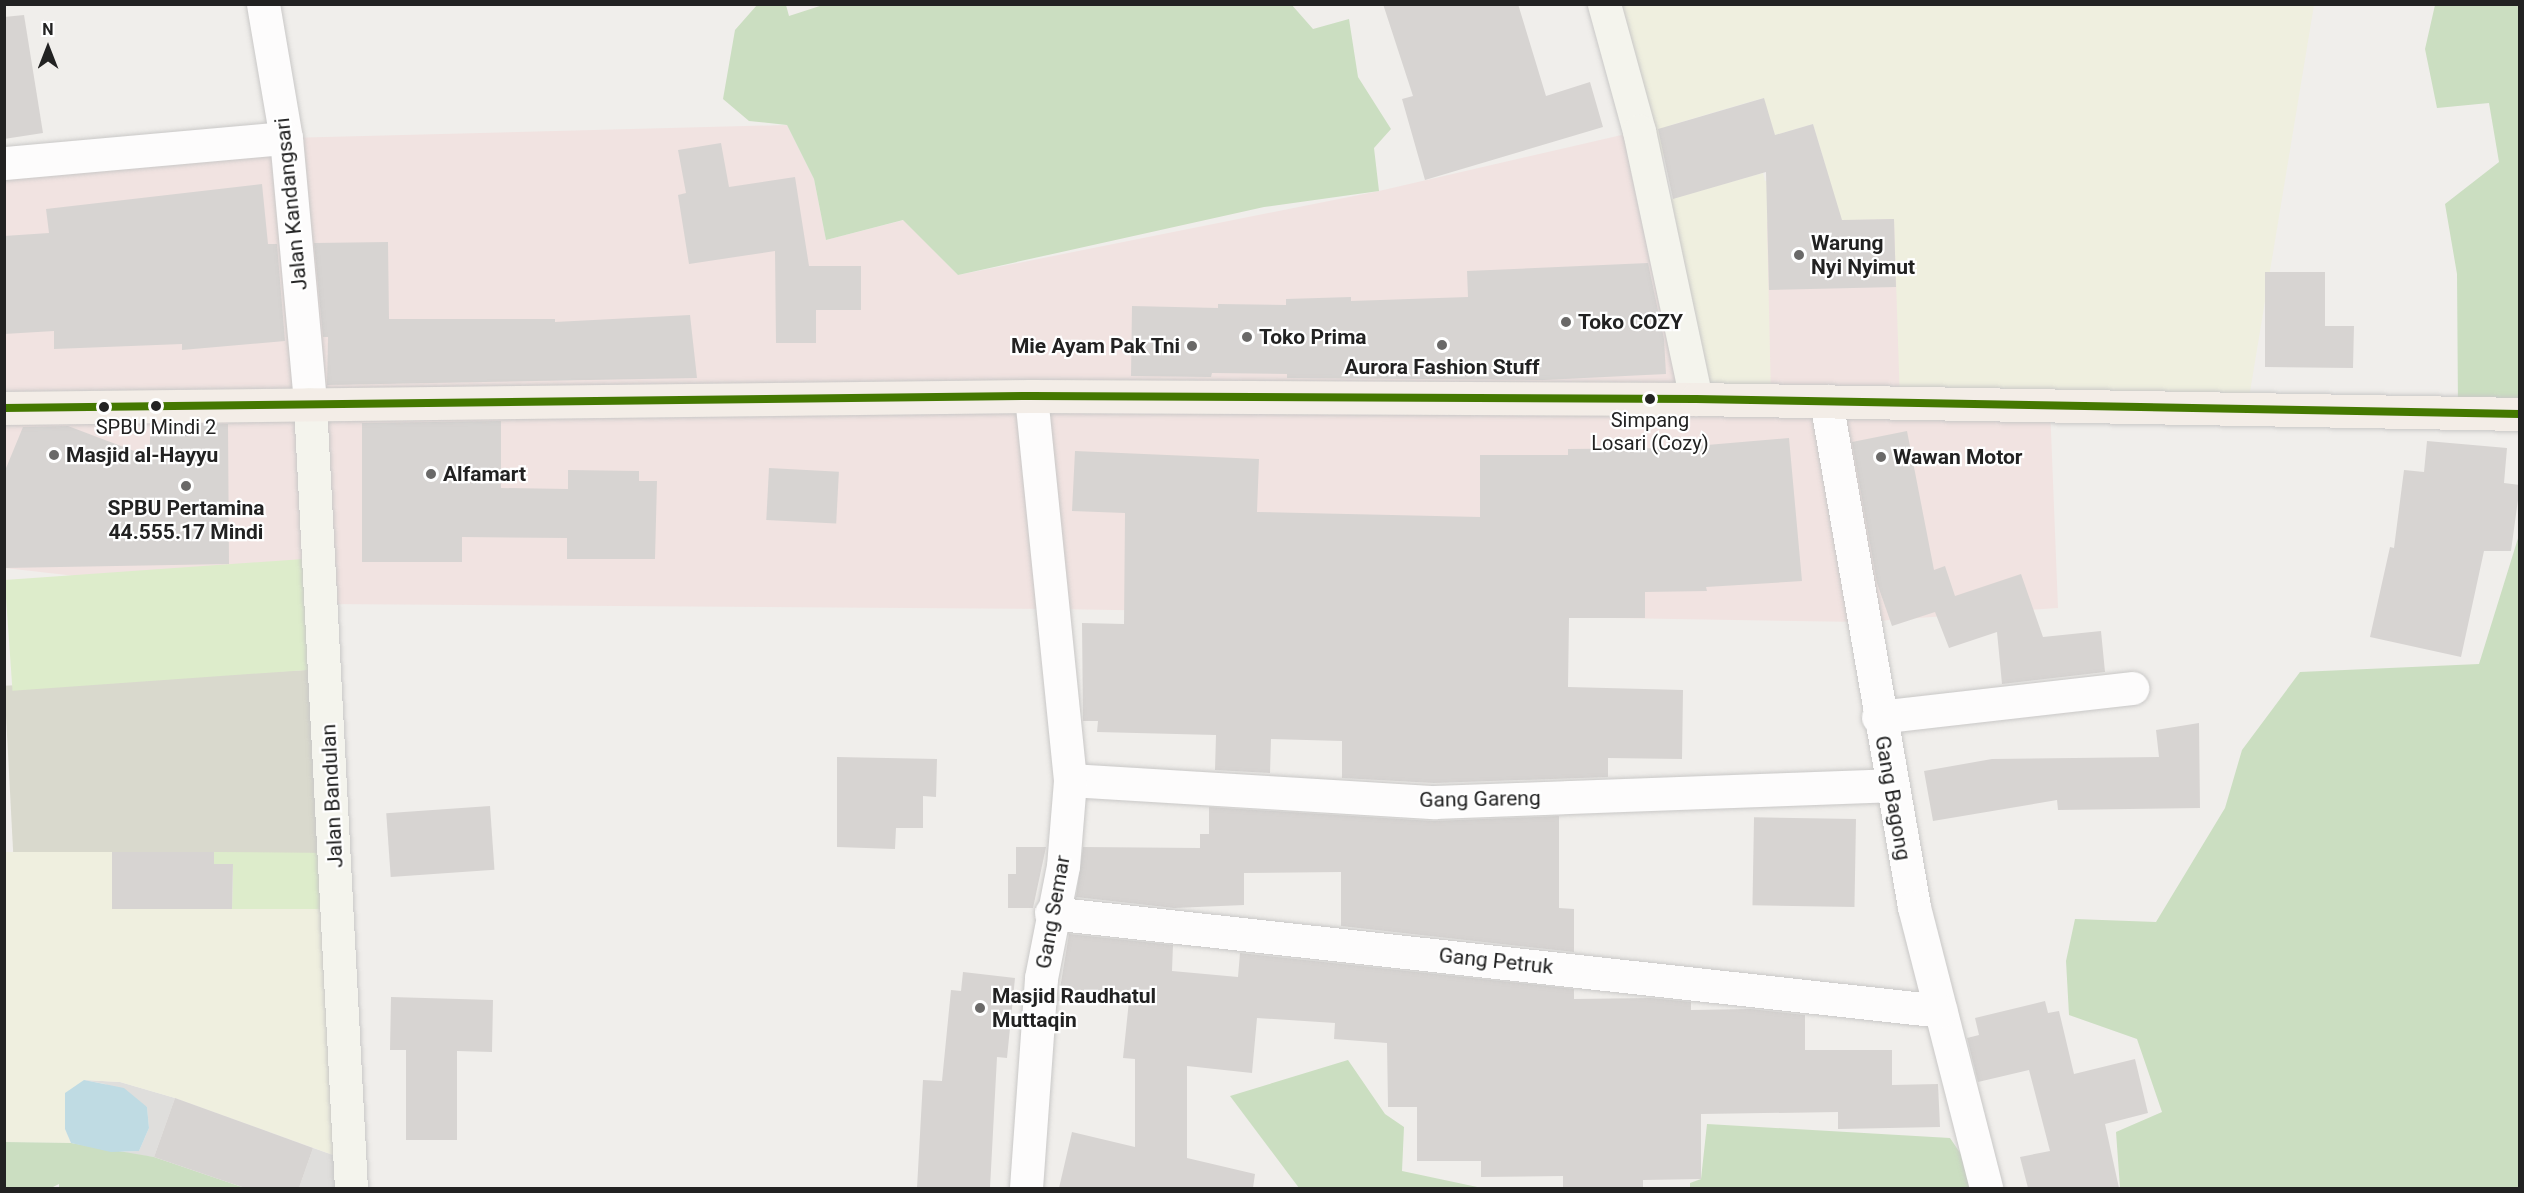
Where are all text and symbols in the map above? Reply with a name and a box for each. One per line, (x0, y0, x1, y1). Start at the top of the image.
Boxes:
north arrow (18, 18, 78, 78)
text: N (42, 20, 54, 39)
street label: Jalan Kandangsari (269, 116, 313, 292)
place label: Warung Nyi Nyimut (1811, 230, 1915, 280)
marker: Warung Nyi Nyimut (1792, 248, 1806, 262)
place label: Toko COZY (1578, 309, 1683, 335)
marker: Toko COZY (1559, 315, 1573, 329)
place label: Toko Prima (1259, 324, 1367, 350)
marker: Toko Prima (1240, 330, 1254, 344)
place label: Mie Ayam Pak Tni (1010, 333, 1180, 359)
marker: Aurora Fashion Stuff (1435, 338, 1449, 352)
marker: Mie Ayam Pak Tni (1185, 339, 1199, 353)
place label: Aurora Fashion Stuff (1345, 354, 1539, 380)
marker: Simpang Losari (Cozy) (1644, 393, 1656, 405)
marker: SPBU Mindi 2 (150, 400, 162, 412)
unlabelled marker (98, 401, 110, 413)
place label: Simpang Losari (Cozy) (1591, 408, 1709, 455)
place label: SPBU Mindi 2 (96, 415, 216, 439)
place label: Masjid al-Hayyu (66, 442, 218, 468)
place label: Wawan Motor (1893, 444, 2023, 470)
marker: Masjid al-Hayyu (47, 448, 61, 462)
marker: Wawan Motor (1874, 450, 1888, 464)
place label: Alfamart (443, 461, 526, 487)
marker: Alfamart (424, 467, 438, 481)
marker: SPBU Pertamina 44.555.17 Mindi (179, 479, 193, 493)
place label: SPBU Pertamina 44.555.17 Mindi (108, 495, 264, 545)
street label: Jalan Bandulan (316, 723, 348, 869)
street label: Gang Bagong (1870, 734, 1916, 862)
street label: Gang Gareng (1419, 785, 1541, 813)
street label: Gang Semar (1031, 853, 1075, 971)
street label: Gang Petruk (1438, 942, 1554, 980)
place label: Masjid Raudhatul Muttaqin (992, 983, 1156, 1033)
marker: Masjid Raudhatul Muttaqin (973, 1001, 987, 1015)

